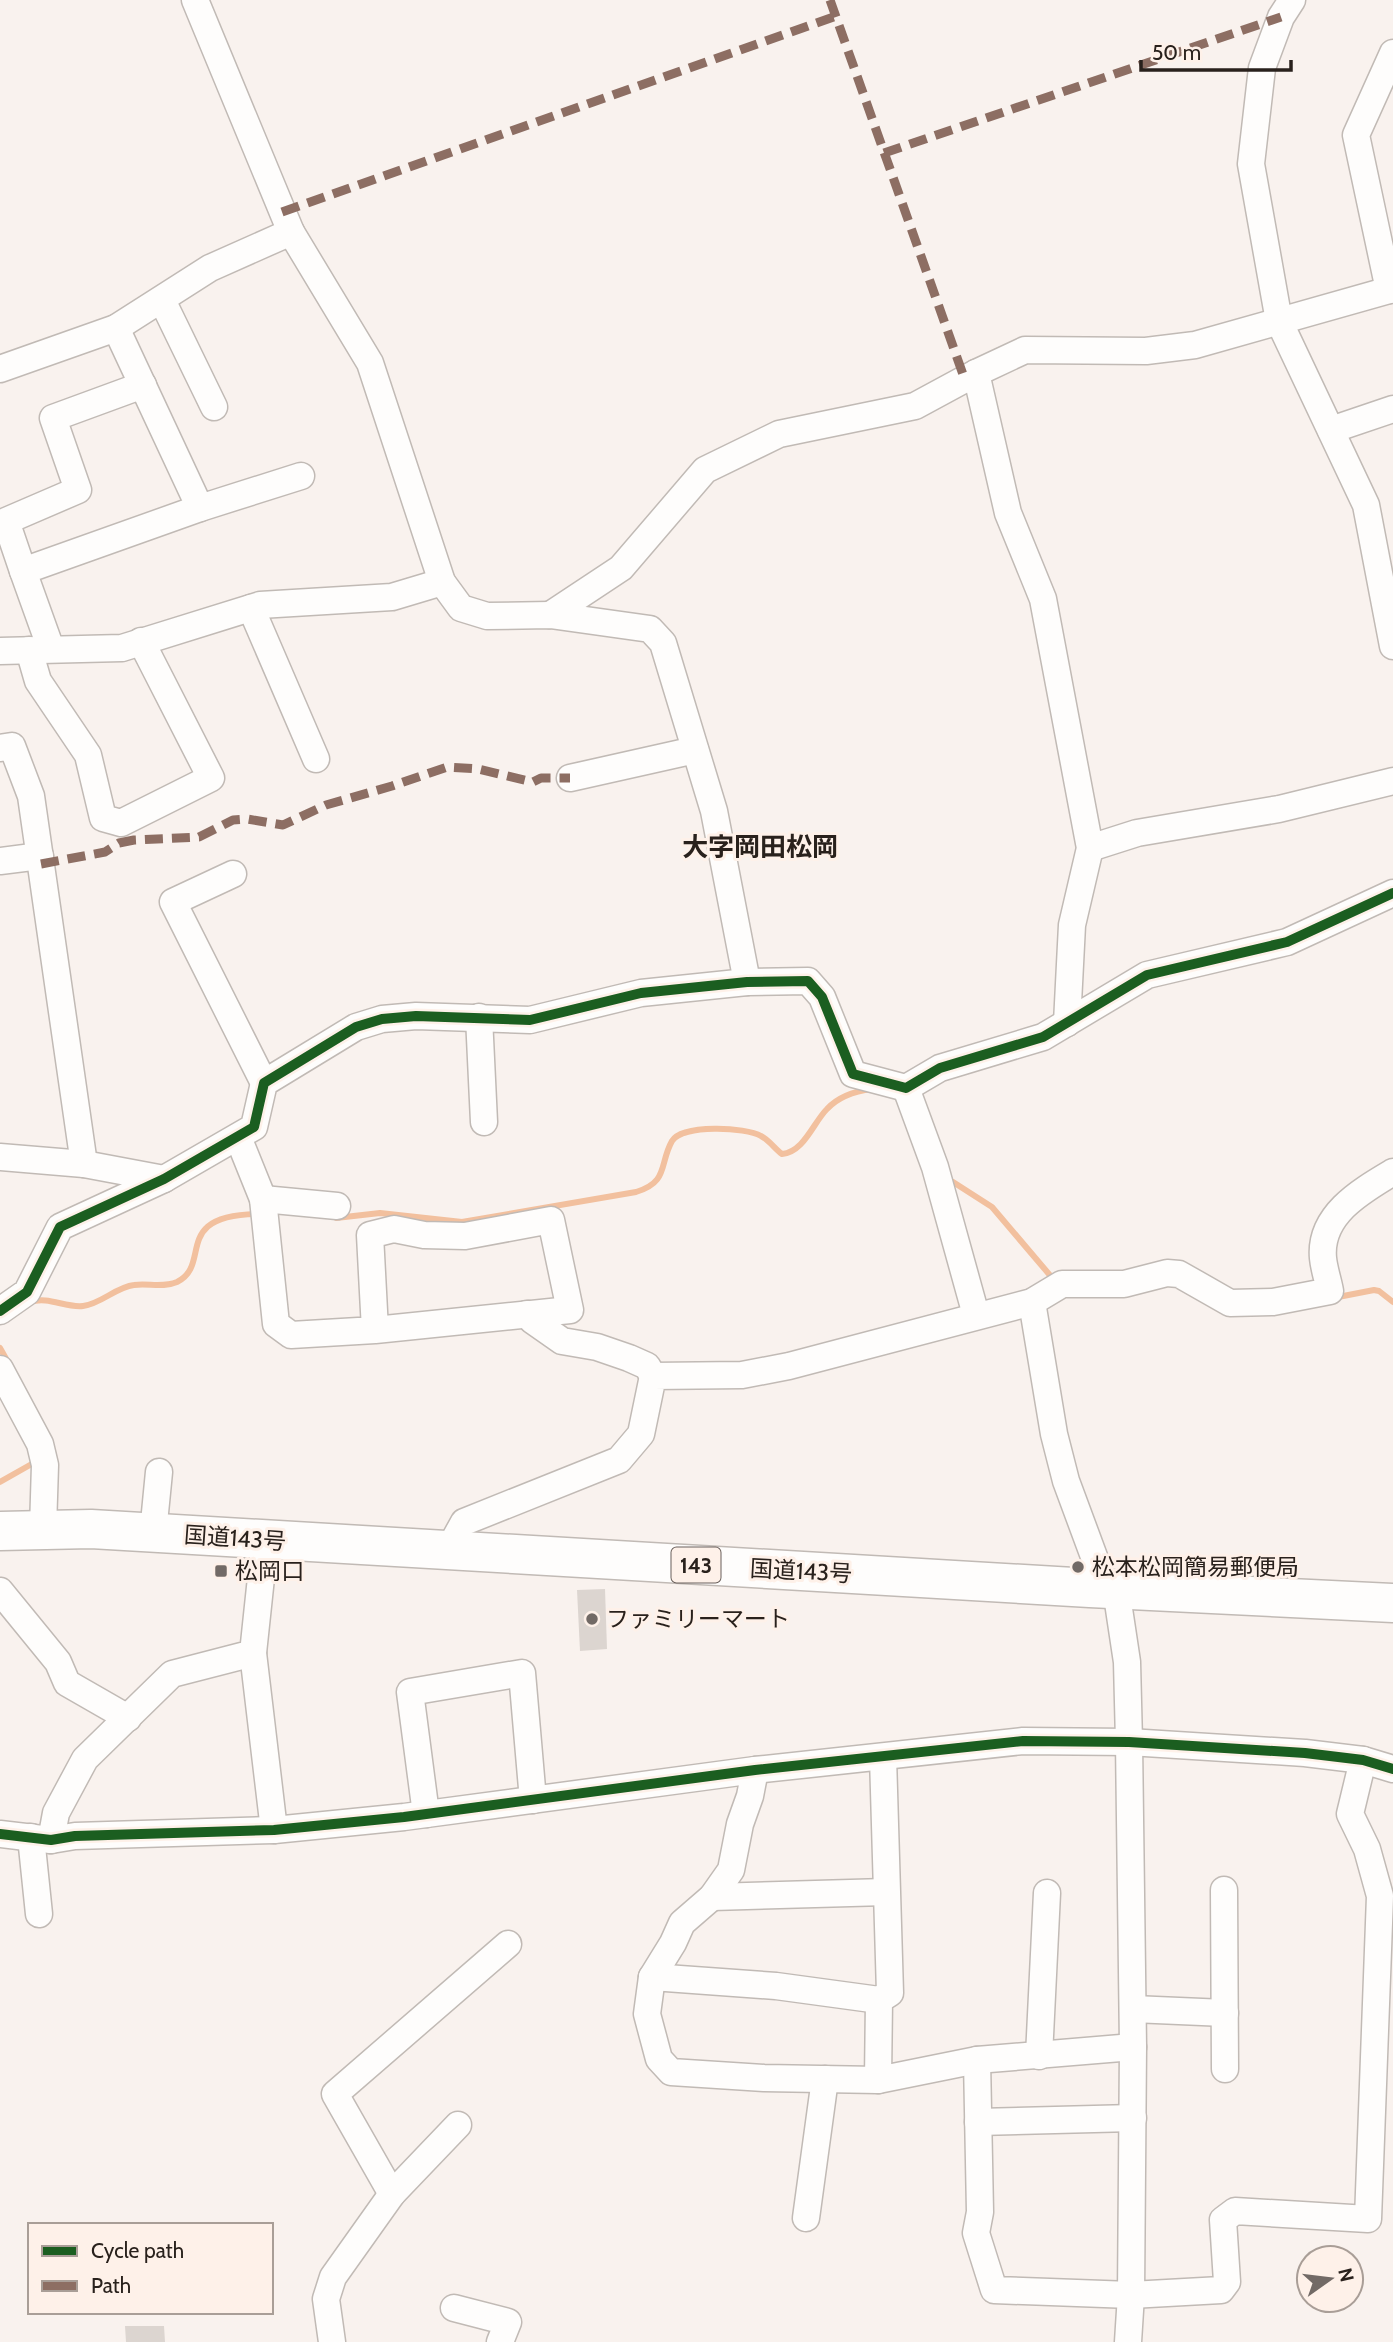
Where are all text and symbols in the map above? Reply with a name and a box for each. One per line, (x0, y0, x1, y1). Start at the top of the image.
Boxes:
scale bar (1141, 28, 1292, 72)
text: 50 m (1152, 40, 1201, 65)
district label: 大字岡田松岡 (682, 831, 838, 863)
street label: 国道143号 (183, 1520, 287, 1556)
road number: 143 (672, 1548, 720, 1582)
place label: 松本松岡簡易郵便局 (1092, 1553, 1299, 1581)
street label: 国道143号 (749, 1554, 853, 1588)
place label: 松岡口 (235, 1557, 304, 1585)
marker: 松本松岡簡易郵便局 (1070, 1559, 1086, 1575)
marker: 松岡口 (213, 1563, 229, 1579)
place label: ファミリーマート (606, 1605, 790, 1633)
marker: ファミリーマート (584, 1611, 600, 1627)
legend (28, 2223, 273, 2314)
text: Cycle path (91, 2238, 184, 2263)
north arrow (1295, 2244, 1365, 2314)
text: N (1333, 2266, 1359, 2284)
text: Path (91, 2273, 131, 2298)

